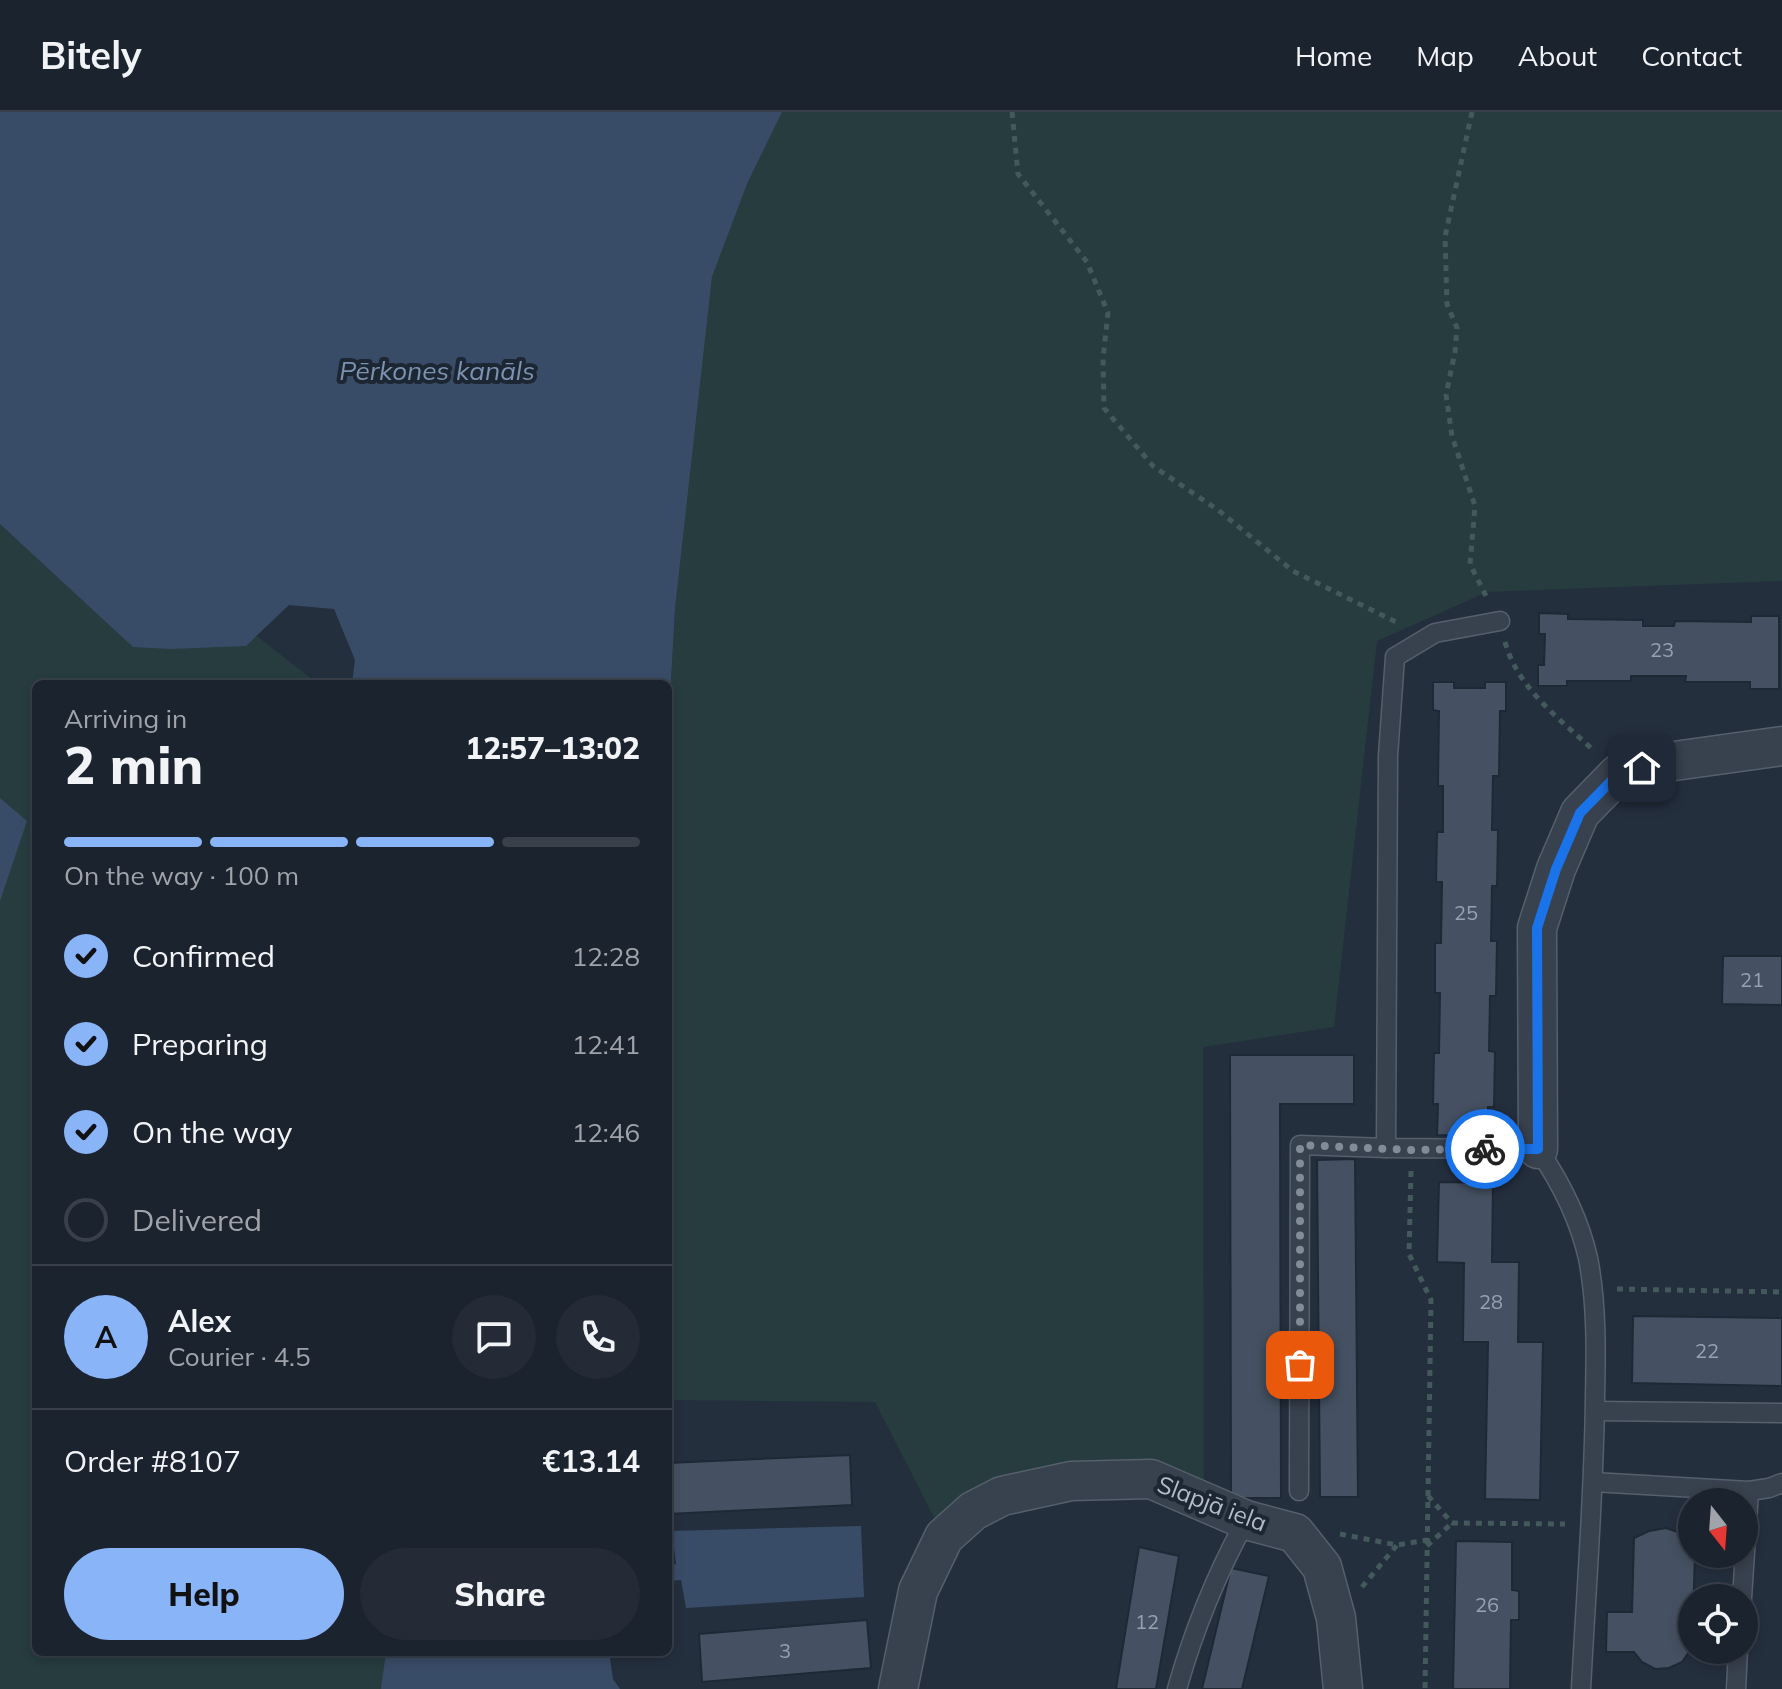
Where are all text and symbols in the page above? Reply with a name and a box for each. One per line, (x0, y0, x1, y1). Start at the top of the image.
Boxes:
text: Bitely (40, 31, 142, 79)
text: Home (1295, 38, 1372, 73)
text: Map (1416, 38, 1474, 73)
text: About (1518, 38, 1597, 73)
text: Contact (1641, 38, 1742, 73)
water label: Pērkones kanāls (339, 354, 535, 387)
house number: 23 (1650, 637, 1674, 662)
text: Arriving in (64, 702, 187, 735)
text: 12:57–13:02 (465, 729, 640, 767)
text: 2 min (64, 732, 203, 797)
pin (1608, 734, 1676, 802)
icon: home (1620, 746, 1664, 790)
text: On the way · 100 m (64, 859, 299, 892)
house number: 25 (1454, 900, 1478, 925)
icon: check (64, 934, 108, 978)
text: Confirmed (132, 937, 275, 975)
text: 12:28 (572, 940, 640, 973)
house number: 21 (1740, 967, 1764, 992)
icon: check (64, 1022, 108, 1066)
text: Preparing (132, 1025, 268, 1063)
text: 12:41 (572, 1028, 640, 1061)
courier (1445, 1109, 1525, 1189)
icon: check (64, 1110, 108, 1154)
text: On the way (132, 1113, 292, 1151)
text: 12:46 (572, 1116, 640, 1149)
icon: bike (1463, 1127, 1507, 1171)
text: Delivered (132, 1201, 262, 1239)
house number: 28 (1479, 1289, 1503, 1314)
button: chat (452, 1295, 536, 1379)
button: phone (556, 1295, 640, 1379)
text: Alex (168, 1302, 231, 1340)
text: A (95, 1318, 117, 1356)
pin (1266, 1331, 1334, 1399)
house number: 22 (1695, 1338, 1719, 1363)
text: Courier · 4.5 (168, 1340, 311, 1373)
icon: bag (1278, 1343, 1322, 1387)
text: Order #8107 (64, 1442, 241, 1480)
text: €13.14 (543, 1442, 640, 1480)
street label: Slapjā iela (1153, 1469, 1271, 1538)
north arrow (1678, 1488, 1758, 1568)
map controls (1678, 1488, 1758, 1664)
button: Help (64, 1548, 344, 1640)
button: Share (360, 1548, 640, 1640)
button: locate (1678, 1584, 1758, 1664)
house number: 26 (1475, 1592, 1499, 1617)
house number: 12 (1135, 1609, 1159, 1634)
house number: 3 (779, 1638, 791, 1663)

